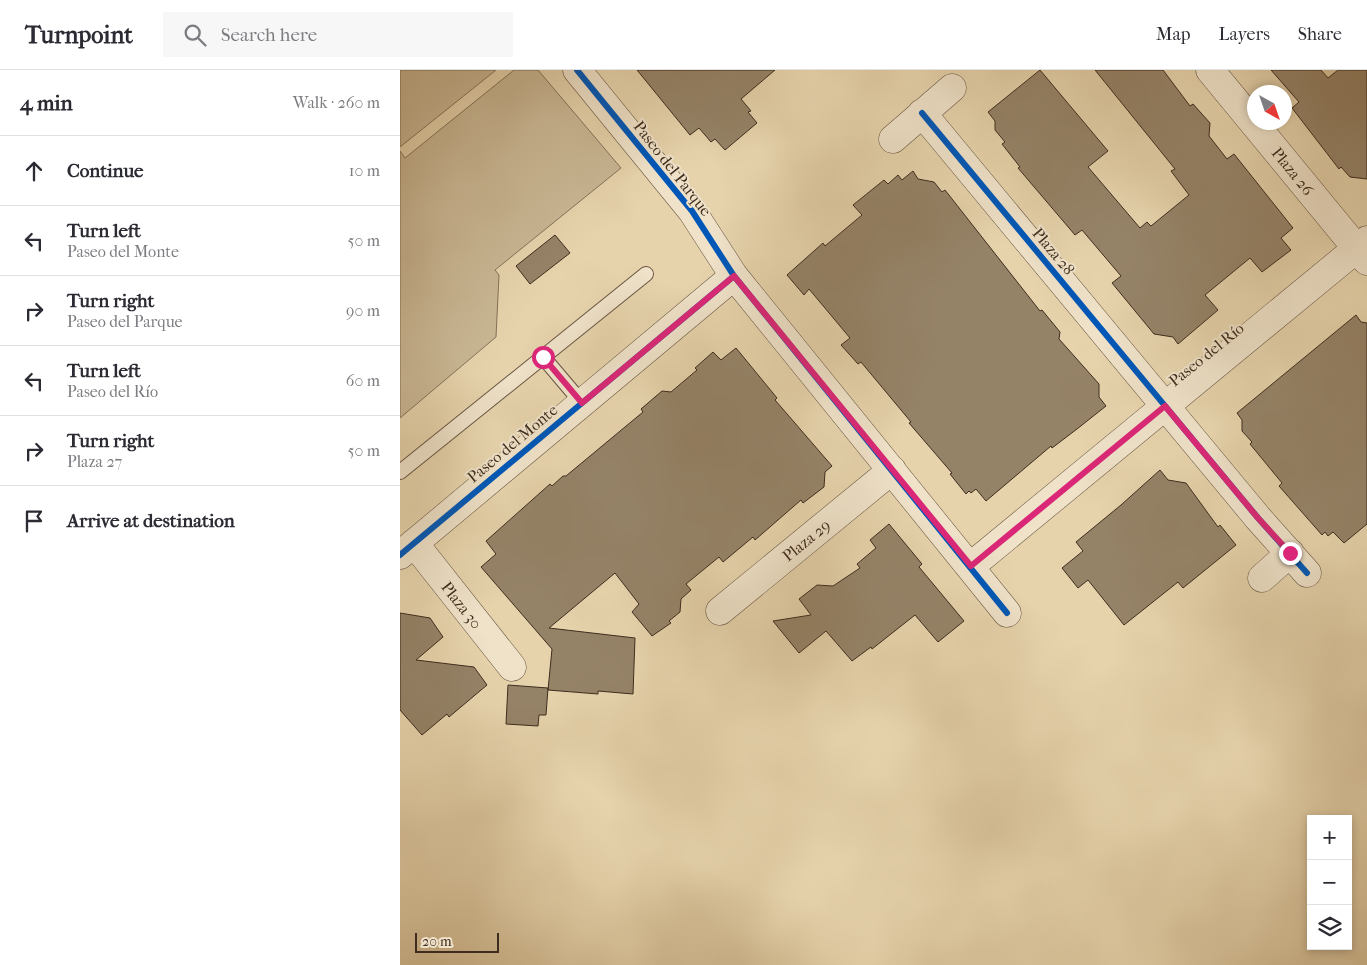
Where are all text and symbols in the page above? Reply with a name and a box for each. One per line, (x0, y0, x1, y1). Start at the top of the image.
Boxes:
search box (163, 12, 513, 57)
text: Turnpoint (25, 21, 133, 49)
icon: search (181, 21, 209, 49)
text: Search here (221, 24, 317, 46)
text: Map (1156, 24, 1190, 45)
text: Layers (1218, 24, 1270, 45)
text: Share (1298, 24, 1342, 45)
north arrow (1247, 85, 1292, 130)
text: 4 min (20, 91, 73, 115)
text: Walk · 260 m (293, 93, 380, 112)
street label: Paseo del Parque (630, 117, 716, 220)
street label: Plaza 26 (1268, 143, 1318, 199)
icon: ahead (20, 157, 48, 185)
text: Continue (67, 160, 143, 182)
text: 10 m (349, 161, 380, 180)
text: Turn left (67, 220, 141, 242)
street label: Plaza 28 (1028, 224, 1079, 279)
icon: left (20, 227, 48, 255)
text: 50 m (348, 231, 380, 250)
text: Paseo del Monte (67, 242, 179, 261)
text: Turn right (67, 290, 154, 312)
icon: right (20, 297, 48, 325)
text: 90 m (346, 301, 380, 320)
text: Paseo del Parque (67, 312, 183, 331)
street label: Paseo del Río (1165, 318, 1248, 390)
route start (532, 346, 555, 369)
text: Turn left (67, 360, 141, 382)
icon: left (20, 367, 48, 395)
text: 60 m (346, 371, 380, 390)
text: Paseo del Río (67, 382, 158, 401)
street label: Paseo del Monte (463, 400, 561, 487)
text: Turn right (67, 430, 154, 452)
icon: right (20, 437, 48, 465)
text: 50 m (348, 441, 380, 460)
text: Plaza 27 (67, 452, 122, 471)
icon: arrive (20, 507, 48, 535)
text: Arrive at destination (67, 510, 235, 532)
street label: Plaza 29 (779, 515, 834, 565)
route end (1279, 542, 1302, 565)
street label: Plaza 30 (437, 578, 486, 633)
map controls (1307, 815, 1352, 950)
button: + (1307, 815, 1352, 860)
button: − (1307, 860, 1352, 905)
button: layers (1307, 905, 1352, 950)
scale bar (415, 930, 499, 953)
text: 20 m (422, 933, 452, 950)

